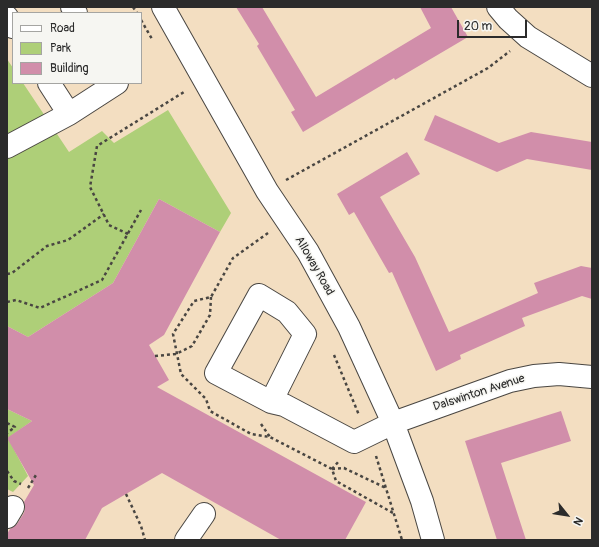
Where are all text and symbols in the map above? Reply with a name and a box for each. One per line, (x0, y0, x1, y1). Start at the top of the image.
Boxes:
legend (12, 12, 142, 84)
scale bar (459, 12, 529, 38)
text: 20 m (464, 19, 492, 34)
text: Road (50, 21, 75, 36)
text: Park (50, 41, 71, 56)
text: Building (50, 61, 89, 76)
street label: Alloway Road (291, 234, 337, 298)
street label: Dalswinton Avenue (431, 371, 527, 415)
north arrow (547, 495, 587, 535)
text: N (570, 515, 585, 528)

